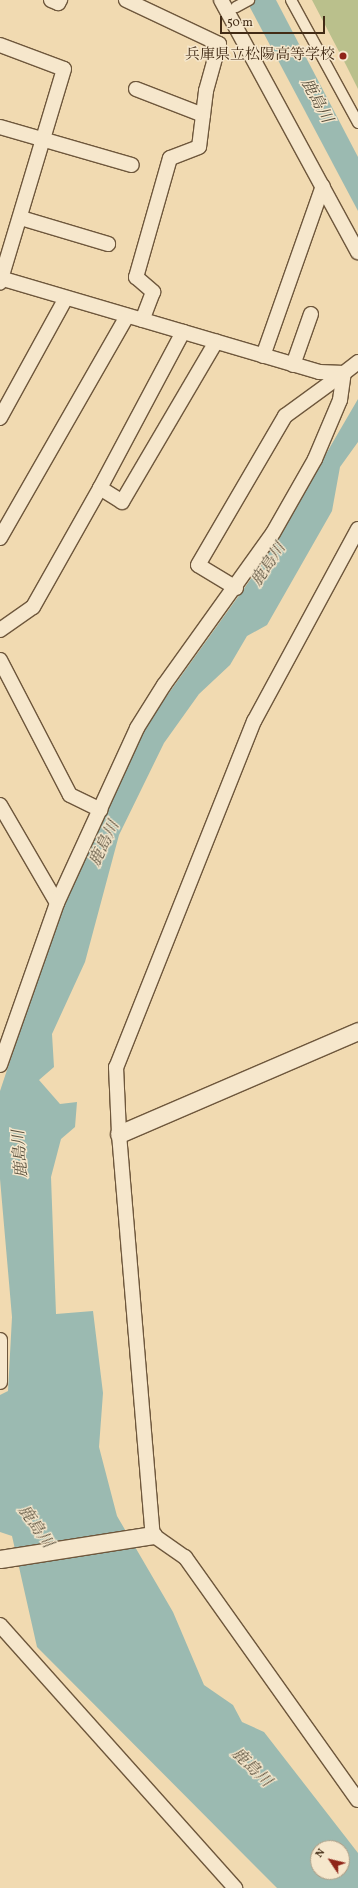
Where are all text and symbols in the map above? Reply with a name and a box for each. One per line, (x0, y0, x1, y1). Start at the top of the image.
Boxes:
scale bar (222, 8, 327, 34)
text: 50 m (227, 15, 253, 31)
place label: 兵庫県立松陽高等学校 (185, 47, 335, 65)
marker: 兵庫県立松陽高等学校 (338, 51, 348, 61)
water label: 鹿島川 (296, 75, 336, 127)
water label: 鹿島川 (248, 540, 290, 590)
water label: 鹿島川 (86, 818, 124, 870)
water label: 鹿島川 (10, 1129, 32, 1179)
water label: 鹿島川 (13, 1502, 57, 1552)
water label: 鹿島川 (227, 1744, 275, 1792)
north arrow (310, 1840, 350, 1880)
text: N (312, 1846, 329, 1861)

